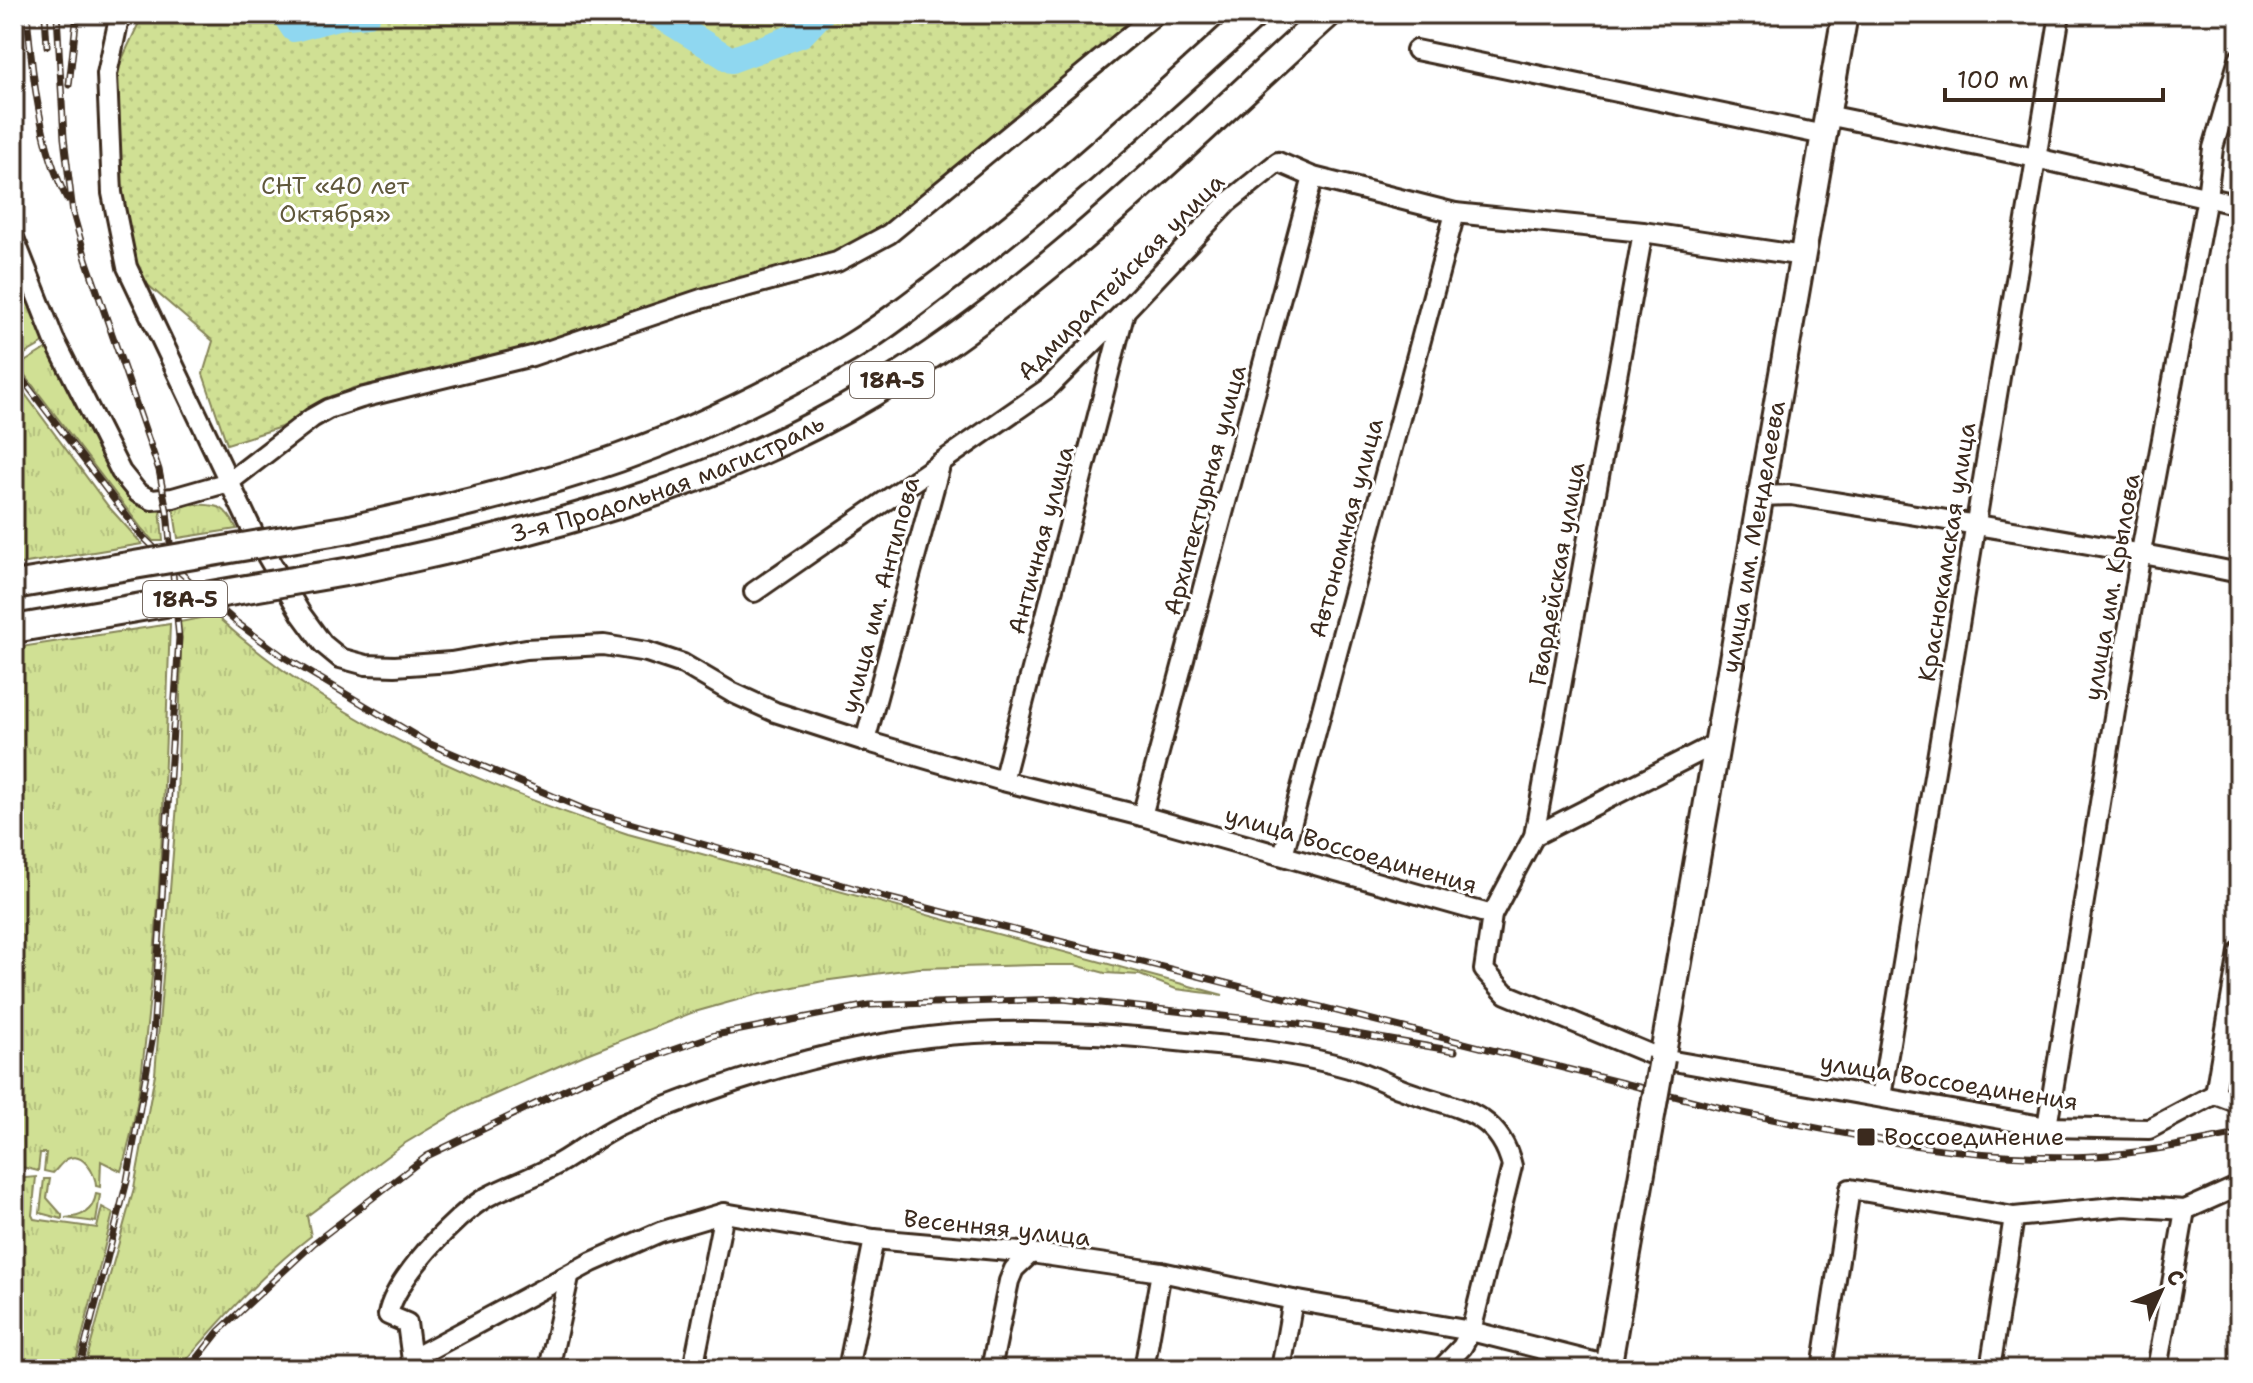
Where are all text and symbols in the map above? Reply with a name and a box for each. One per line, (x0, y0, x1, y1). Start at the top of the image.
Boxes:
scale bar (1945, 52, 2163, 102)
text: 100 m (1957, 64, 2029, 96)
street label: Адмиралтейская улица (1010, 166, 1232, 388)
park label: СНТ «40 лет Октября» (261, 170, 410, 230)
street label: Архитектурная улица (1156, 361, 1254, 619)
road number: 18А-5 (850, 362, 934, 398)
street label: улица им. Менделеева (1714, 398, 1793, 676)
street label: 3-я Продольная магистраль (507, 407, 830, 550)
street label: Автономная улица (1301, 415, 1391, 641)
street label: Краснокамская улица (1911, 420, 1983, 684)
street label: Античная улица (1000, 442, 1082, 638)
street label: Гвардейская улица (1522, 459, 1592, 688)
street label: улица им. Крылова (2076, 471, 2148, 703)
street label: улица им. Антипова (833, 473, 927, 717)
road number: 18А-5 (143, 581, 227, 617)
street label: улица Воссоединения (1221, 799, 1481, 901)
street label: улица Воссоединения (1818, 1046, 2080, 1118)
place label: Воссоединение (1884, 1121, 2064, 1153)
marker: Воссоединение (1855, 1126, 1877, 1148)
street label: Весенняя улица (902, 1202, 1092, 1254)
north arrow (2121, 1251, 2201, 1331)
text: С (2160, 1263, 2190, 1292)

